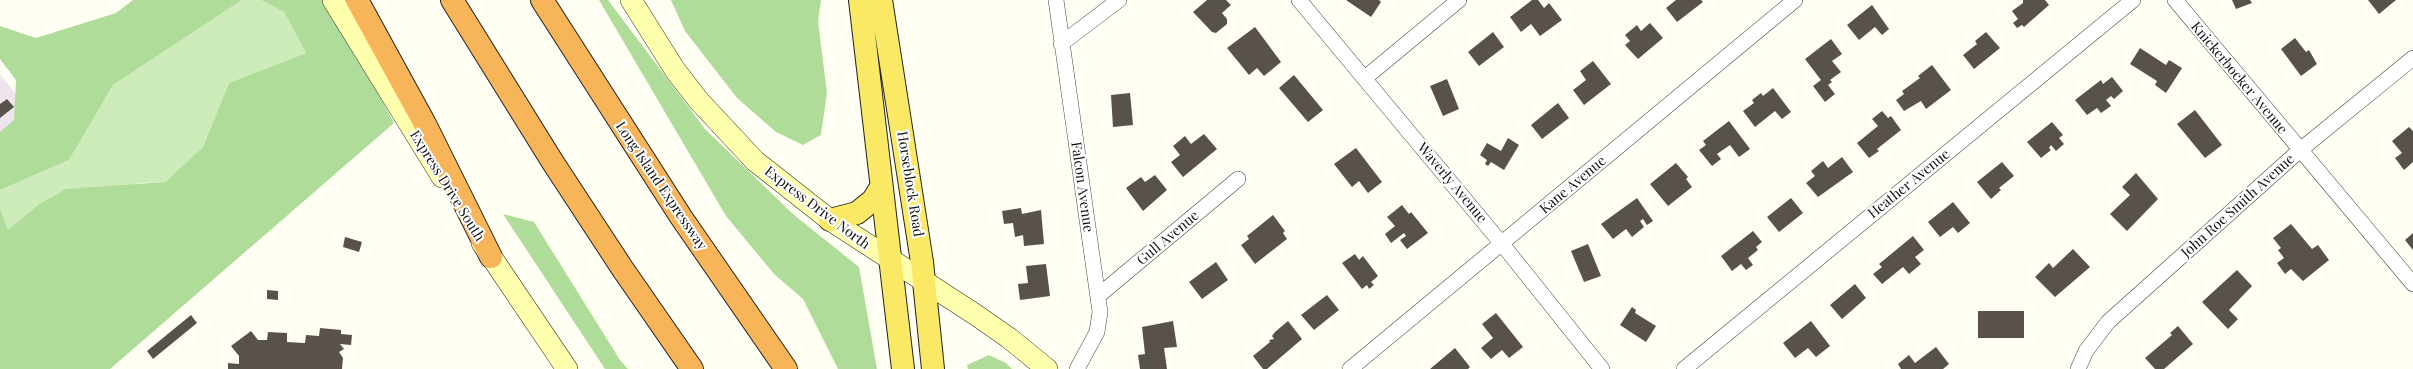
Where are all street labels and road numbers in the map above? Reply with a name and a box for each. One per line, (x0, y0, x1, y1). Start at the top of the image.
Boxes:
street label: Knickerbocker Avenue (2187, 18, 2291, 138)
street label: Long Island Expressway (612, 119, 710, 253)
street label: Express Drive South (406, 128, 488, 244)
street label: Horseblock Road (893, 130, 927, 238)
street label: Waverly Avenue (1414, 140, 1490, 226)
street label: Falcon Avenue (1067, 141, 1097, 233)
street label: Heather Avenue (1865, 146, 1953, 222)
street label: John Roe Smith Avenue (2178, 151, 2298, 261)
street label: Kane Avenue (1536, 152, 1610, 218)
street label: Express Drive North (761, 163, 873, 253)
street label: Gull Avenue (1134, 207, 1202, 269)

